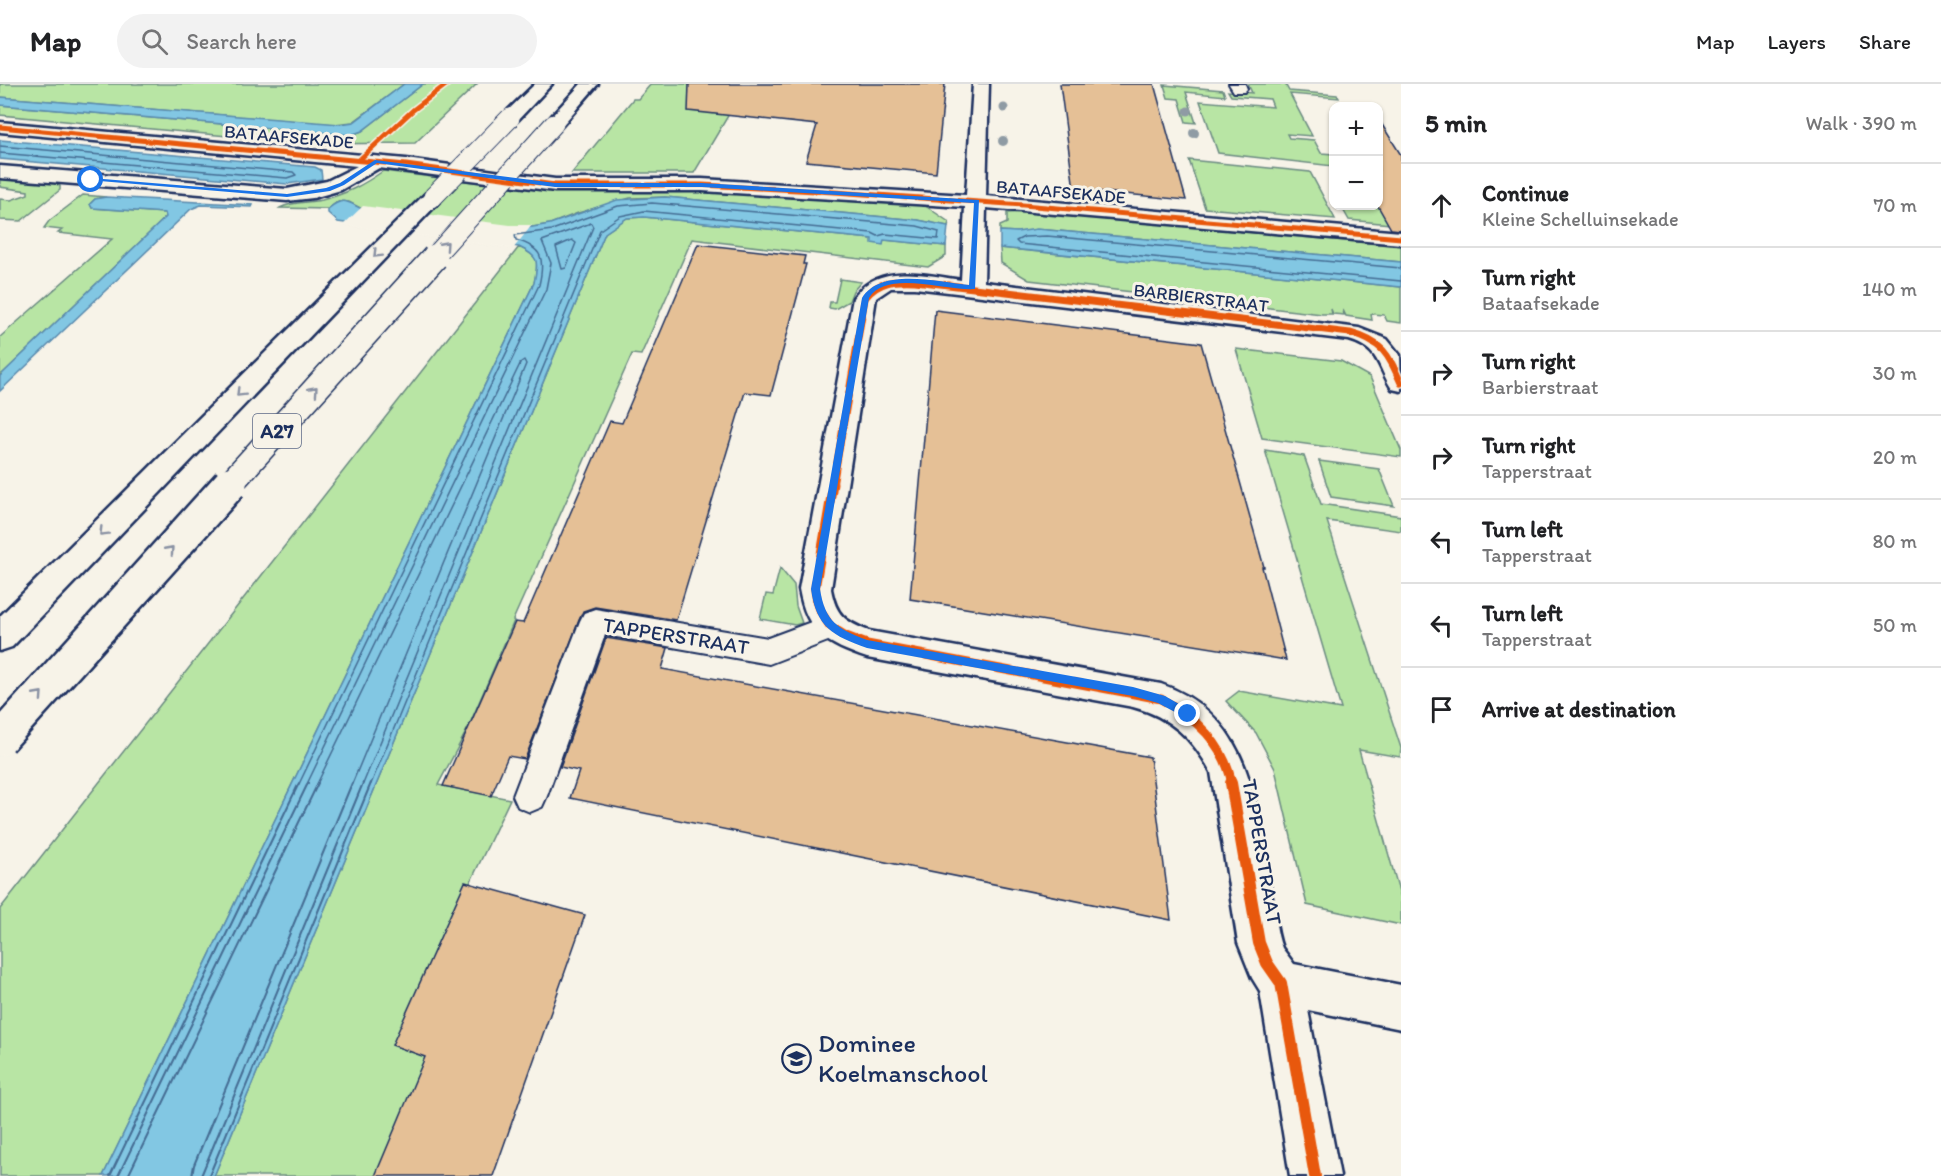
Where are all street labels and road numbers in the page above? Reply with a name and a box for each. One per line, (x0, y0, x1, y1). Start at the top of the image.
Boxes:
street label: BATAAFSEKADE (223, 120, 355, 154)
street label: BATAAFSEKADE (995, 175, 1127, 209)
street label: BARBIERSTRAAT (1132, 279, 1270, 317)
road number: A27 (253, 414, 301, 448)
street label: TAPPERSTRAAT (601, 612, 751, 659)
street label: TAPPERSTRAAT (1237, 777, 1288, 927)

